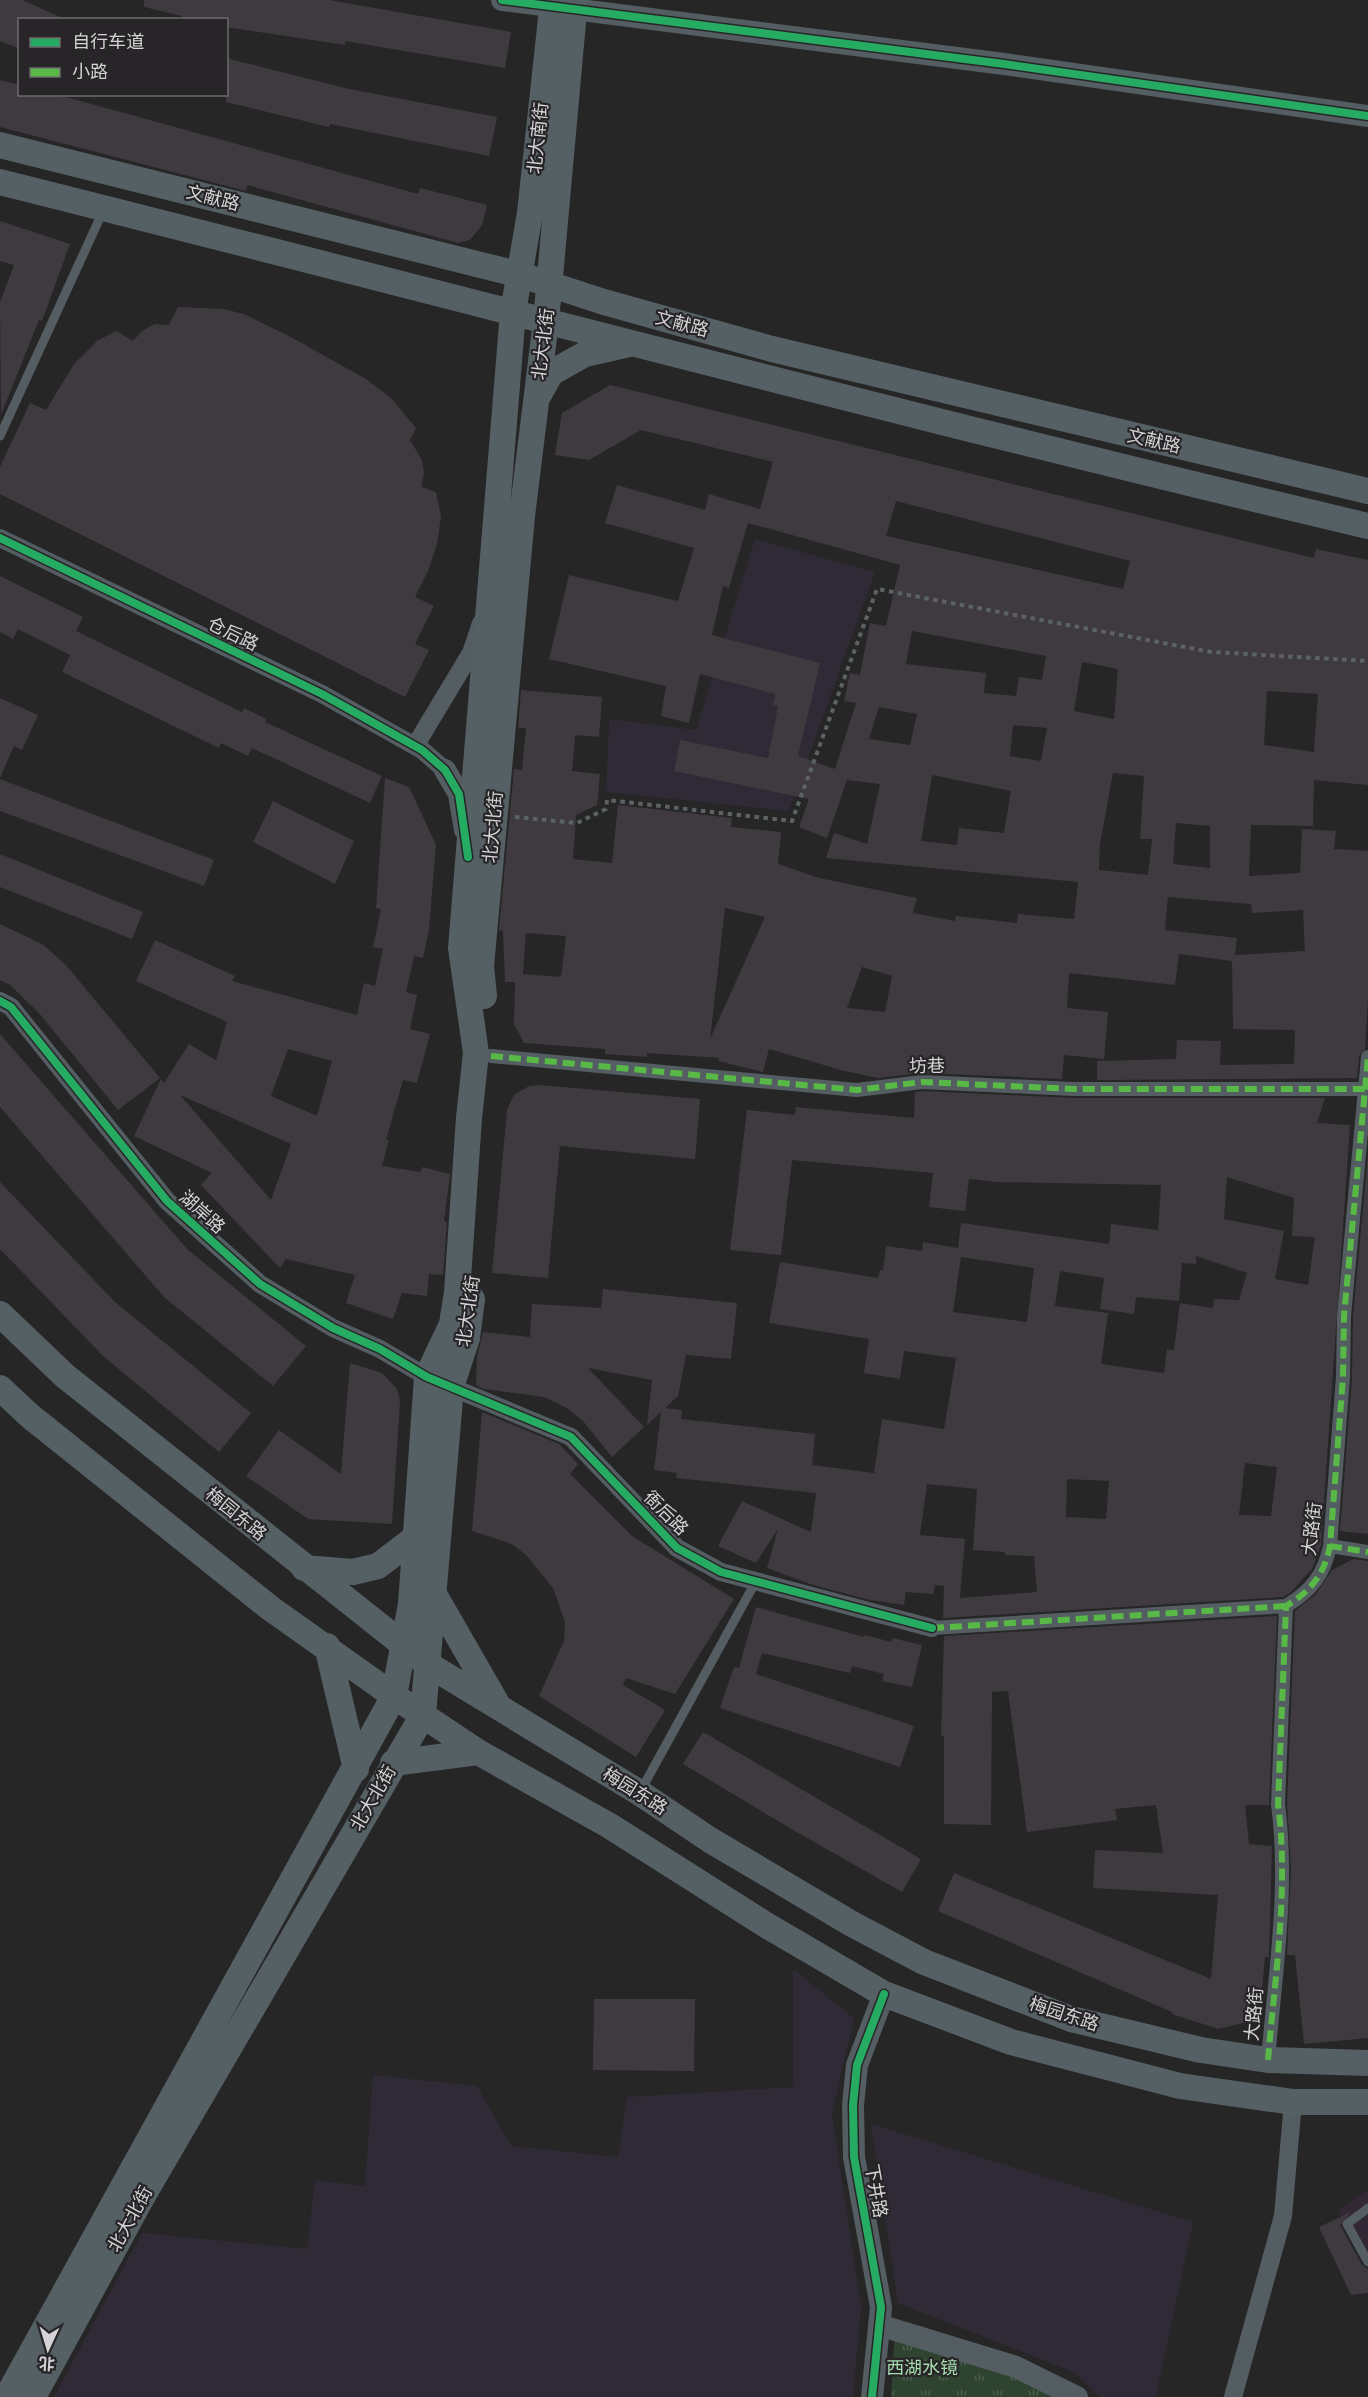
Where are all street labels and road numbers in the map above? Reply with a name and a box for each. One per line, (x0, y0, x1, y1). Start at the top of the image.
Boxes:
street label: 北大南街 (522, 101, 552, 175)
street label: 文献路 (184, 180, 242, 214)
street label: 文献路 (653, 305, 711, 341)
street label: 北大北街 (527, 307, 557, 381)
street label: 文献路 (1125, 423, 1183, 457)
street label: 仓后路 (204, 611, 263, 655)
street label: 北大北街 (478, 790, 506, 864)
street label: 坊巷 (909, 1054, 945, 1076)
street label: 湖岸路 (175, 1185, 230, 1237)
street label: 北大北街 (451, 1274, 483, 1348)
street label: 梅园东路 (202, 1482, 272, 1544)
street label: 衙后路 (640, 1485, 694, 1539)
street label: 大路街 (1297, 1501, 1325, 1557)
street label: 北大北街 (345, 1761, 400, 1834)
street label: 梅园东路 (599, 1762, 672, 1819)
street label: 大路街 (1240, 1986, 1266, 2042)
street label: 梅园东路 (1027, 1991, 1102, 2035)
street label: 下井路 (861, 2162, 893, 2219)
street label: 北大北街 (102, 2182, 156, 2255)

